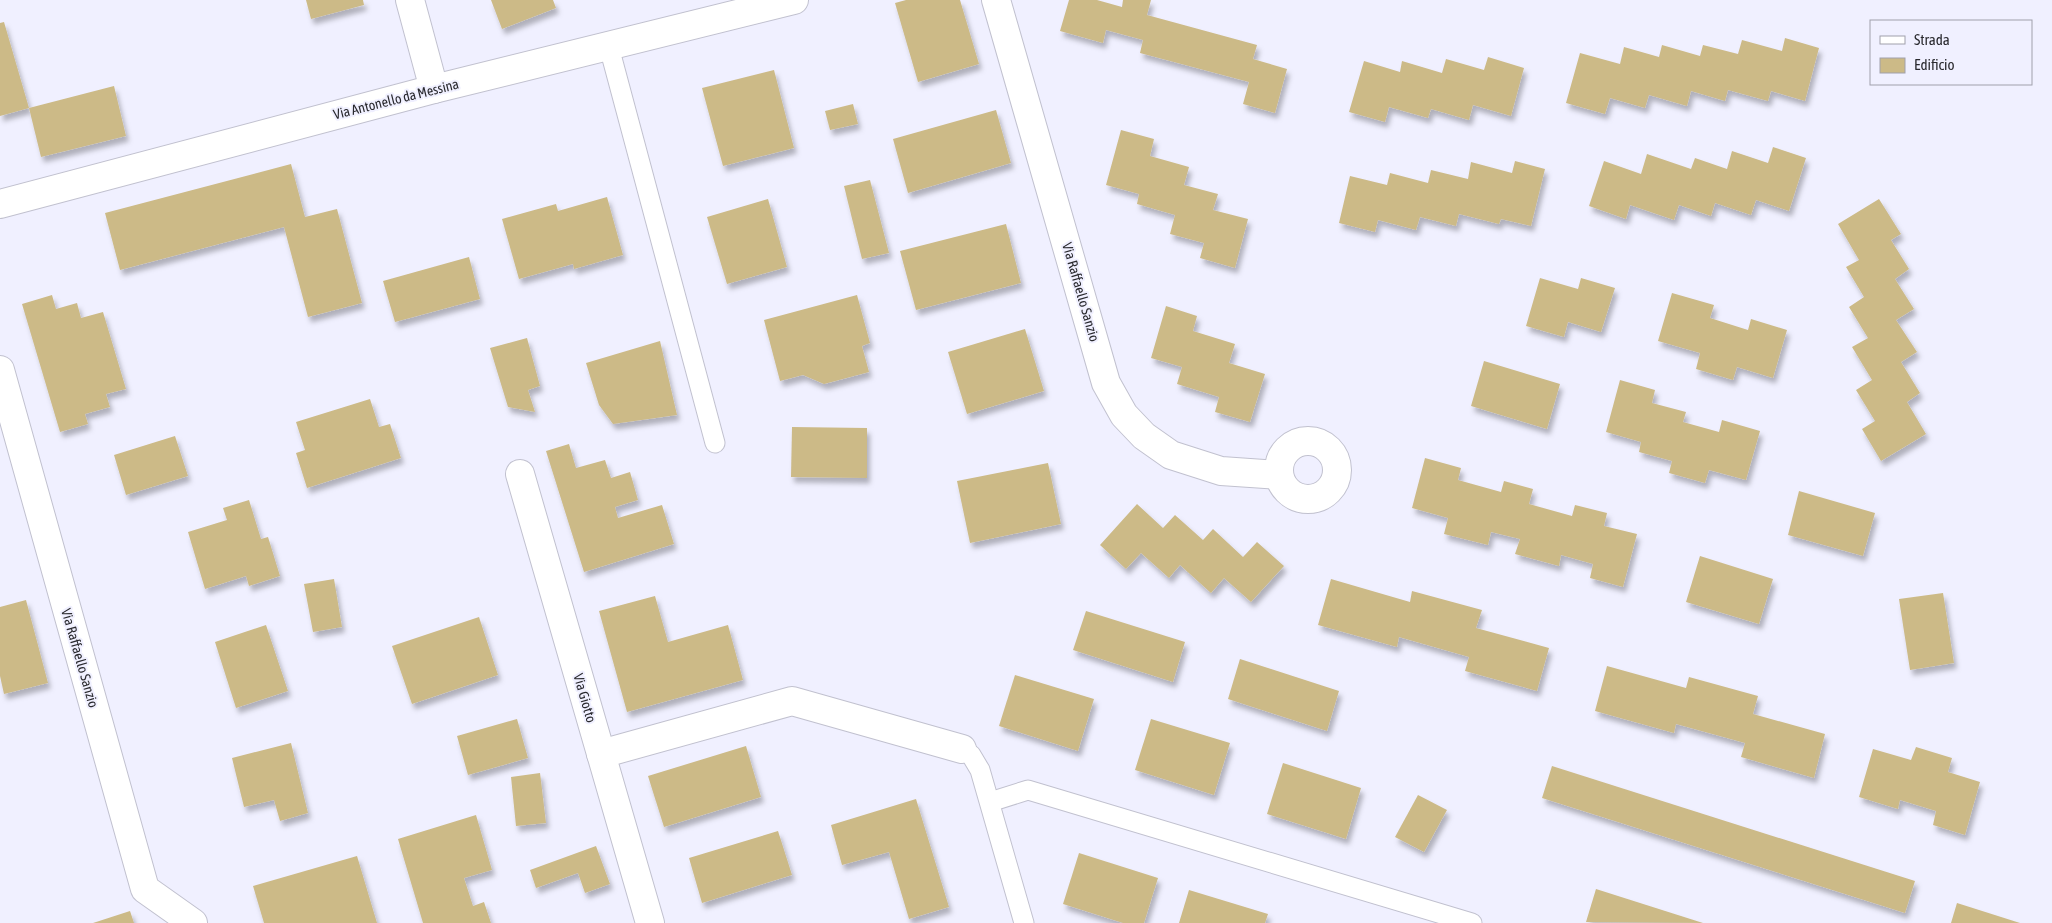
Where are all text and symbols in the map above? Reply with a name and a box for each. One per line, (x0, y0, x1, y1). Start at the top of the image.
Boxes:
legend (1870, 20, 2032, 85)
text: Strada (1914, 31, 1950, 48)
text: Edificio (1914, 56, 1955, 73)
street label: Via Antonello da Messina (332, 76, 460, 122)
street label: Via Raffaello Sanzio (1059, 241, 1103, 343)
street label: Via Raffaello Sanzio (58, 607, 102, 709)
street label: Via Giotto (570, 672, 600, 724)

